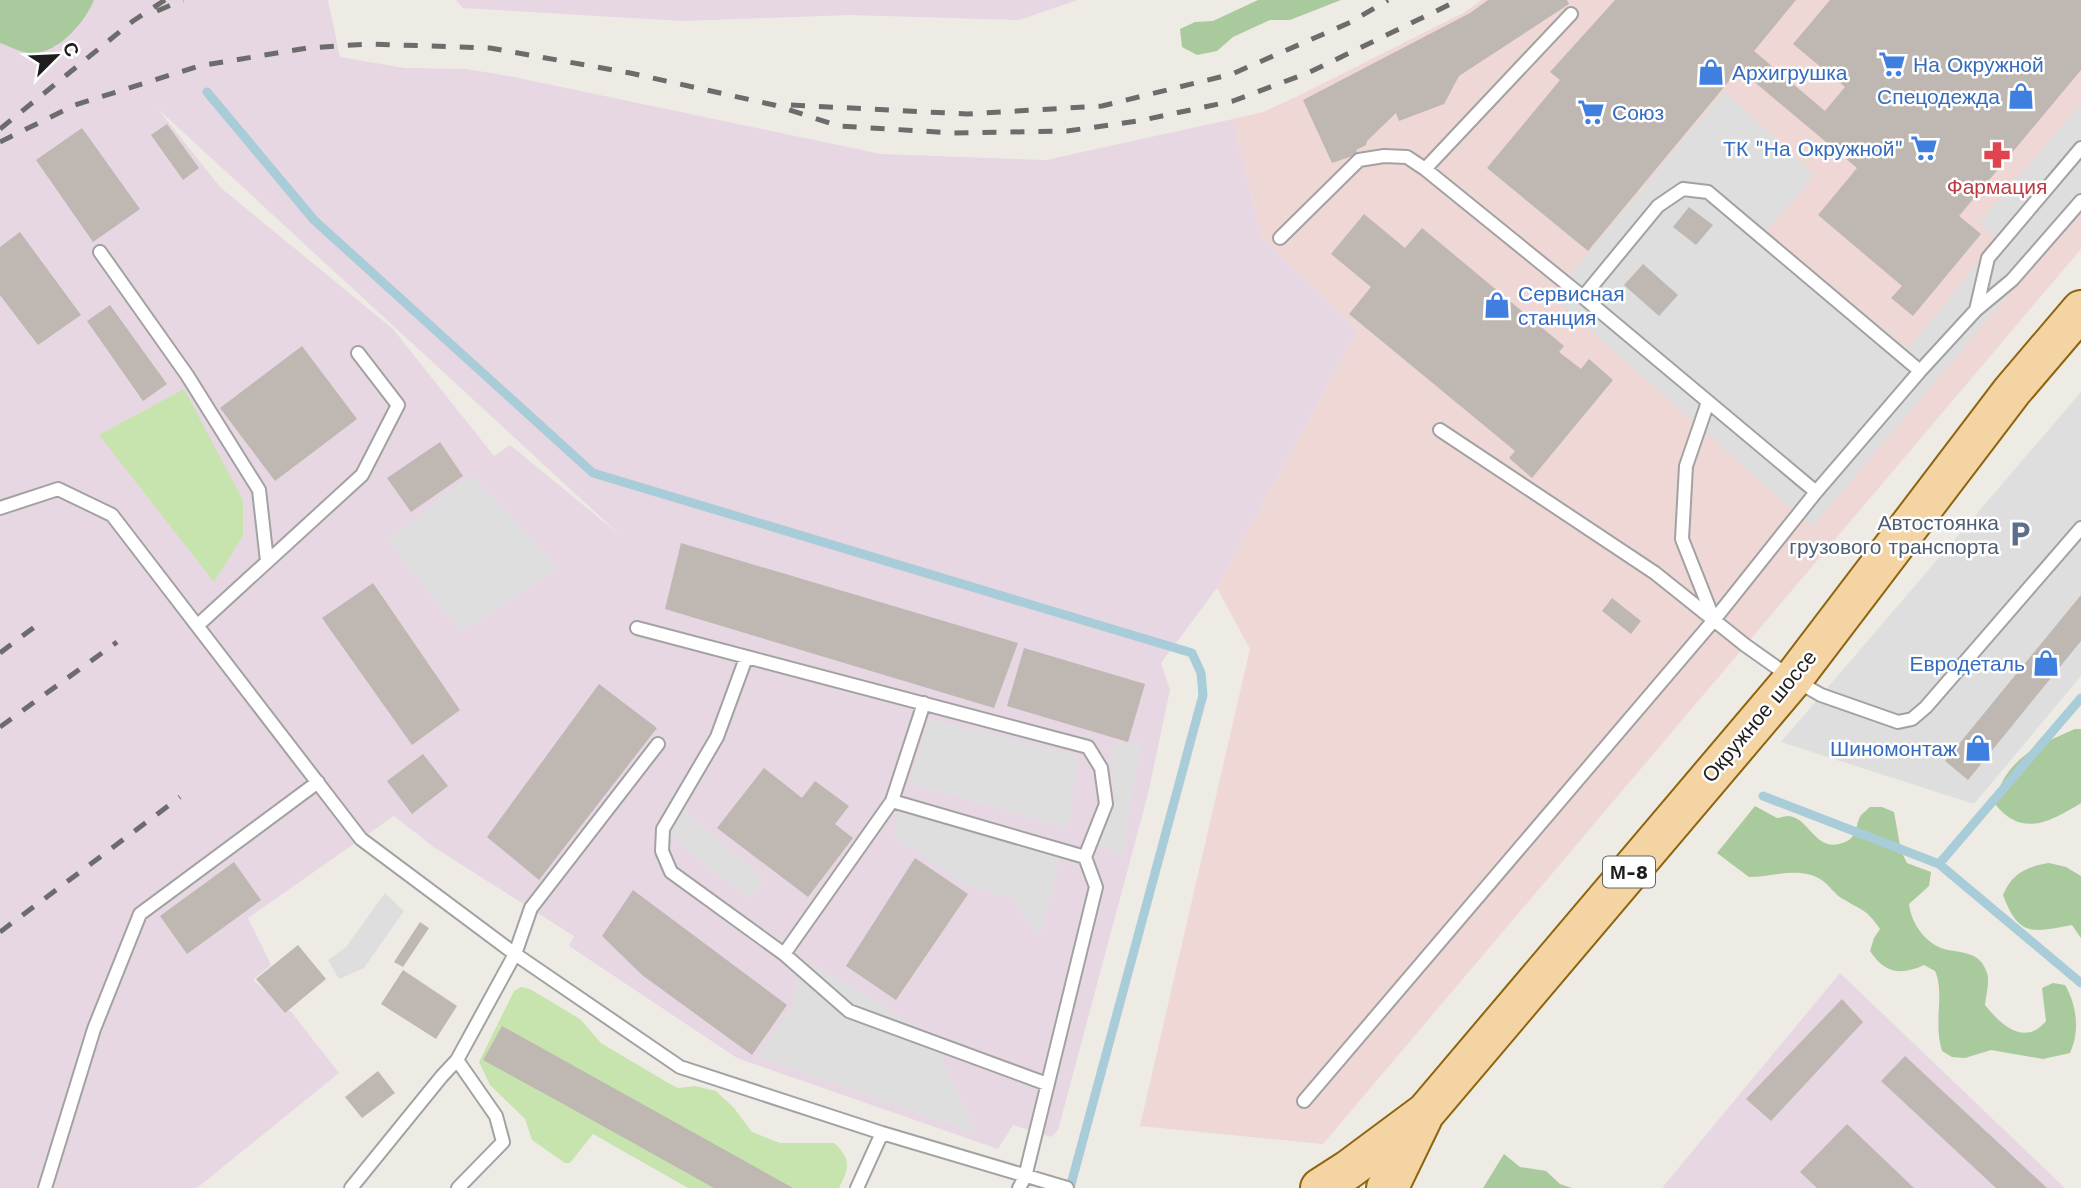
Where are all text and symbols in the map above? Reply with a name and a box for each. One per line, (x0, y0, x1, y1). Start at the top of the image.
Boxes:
north arrow (21, 21, 91, 91)
text: С (58, 38, 84, 60)
supermarket icon: На Окружной (1877, 49, 1907, 79)
place label: На Окружной (1913, 52, 2044, 77)
shop icon: Архигрушка (1696, 57, 1726, 87)
place label: Архигрушка (1732, 60, 1848, 85)
shop icon: Спецодежда (2006, 81, 2036, 111)
place label: Спецодежда (1877, 84, 2000, 109)
supermarket icon: Союз (1576, 97, 1606, 127)
place label: Союз (1612, 100, 1664, 125)
supermarket icon: ТК "На Окружной" (1909, 133, 1939, 163)
place label: ТК "На Окружной" (1723, 136, 1903, 161)
pharmacy icon: Фармация (1982, 140, 2012, 170)
place label: Фармация (1947, 174, 2047, 199)
place label: Сервисная станция (1518, 281, 1625, 330)
shop icon: Сервисная станция (1482, 290, 1512, 320)
place label: Автостоянка грузового транспорта (1789, 510, 1999, 559)
parking icon: Автостоянка грузового транспорта (2005, 519, 2035, 549)
street label: Окружное шоссе (1696, 645, 1822, 787)
shop icon: Евродеталь (2031, 648, 2061, 678)
place label: Евродеталь (1909, 651, 2025, 676)
shop icon: Шиномонтаж (1963, 733, 1993, 763)
place label: Шиномонтаж (1830, 736, 1957, 761)
road number: М-8 (1603, 856, 1655, 888)

